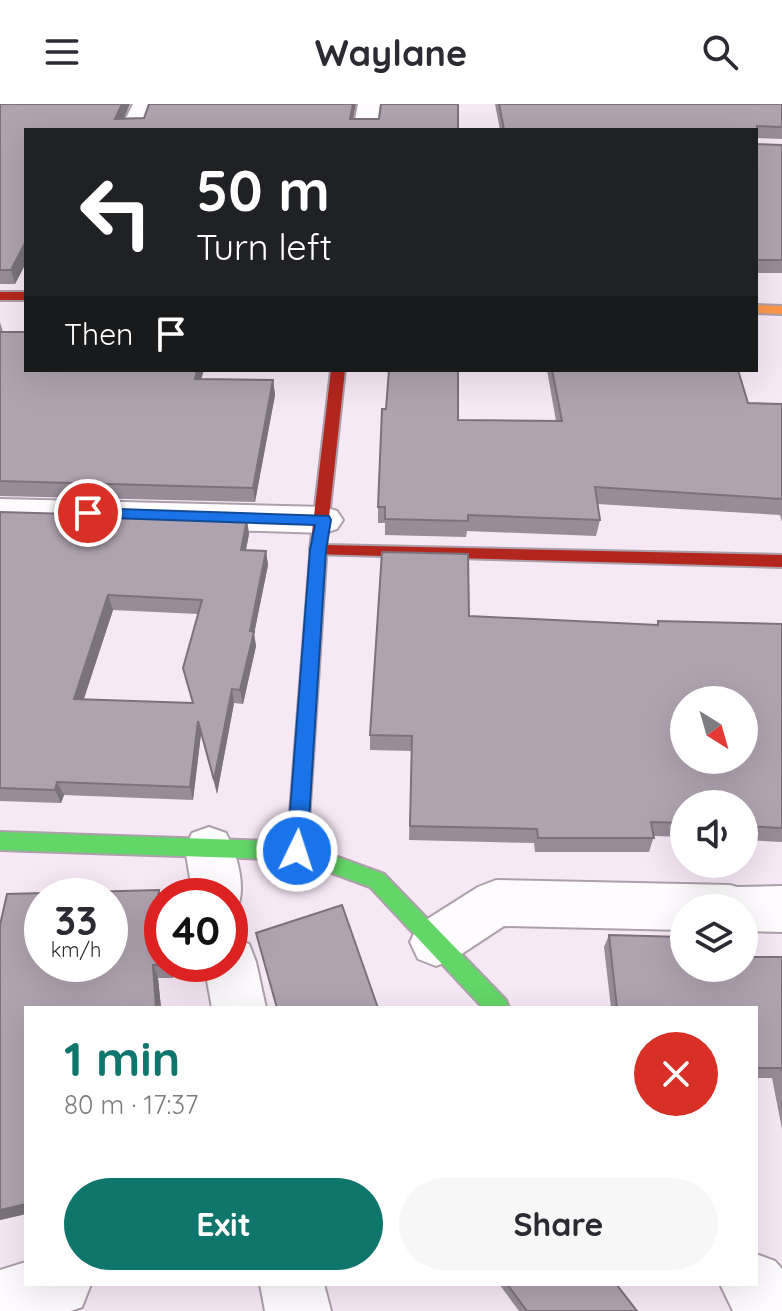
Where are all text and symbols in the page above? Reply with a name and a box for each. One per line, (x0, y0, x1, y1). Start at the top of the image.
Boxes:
icon: menu (40, 30, 84, 74)
text: Waylane (315, 30, 467, 75)
icon: search (698, 30, 742, 74)
text: 50 m (196, 155, 330, 225)
icon: left (64, 160, 168, 264)
text: Turn left (196, 224, 332, 269)
icon: arrive (149, 312, 193, 356)
text: Then (64, 315, 133, 353)
pin (54, 479, 122, 547)
icon: arrive (66, 491, 110, 535)
north arrow (670, 686, 758, 774)
map controls (670, 686, 758, 982)
button: sound (670, 790, 758, 878)
position arrow (255, 809, 339, 893)
speed limit sign: 40 (144, 878, 248, 982)
button: layers (670, 894, 758, 982)
text: 33 (55, 895, 97, 945)
text: km/h (51, 937, 101, 962)
text: 1 min (64, 1028, 180, 1088)
button: close (634, 1032, 718, 1116)
text: 80 m · 17:37 (64, 1088, 198, 1121)
button: Exit (64, 1178, 383, 1270)
button: Share (399, 1178, 718, 1270)

